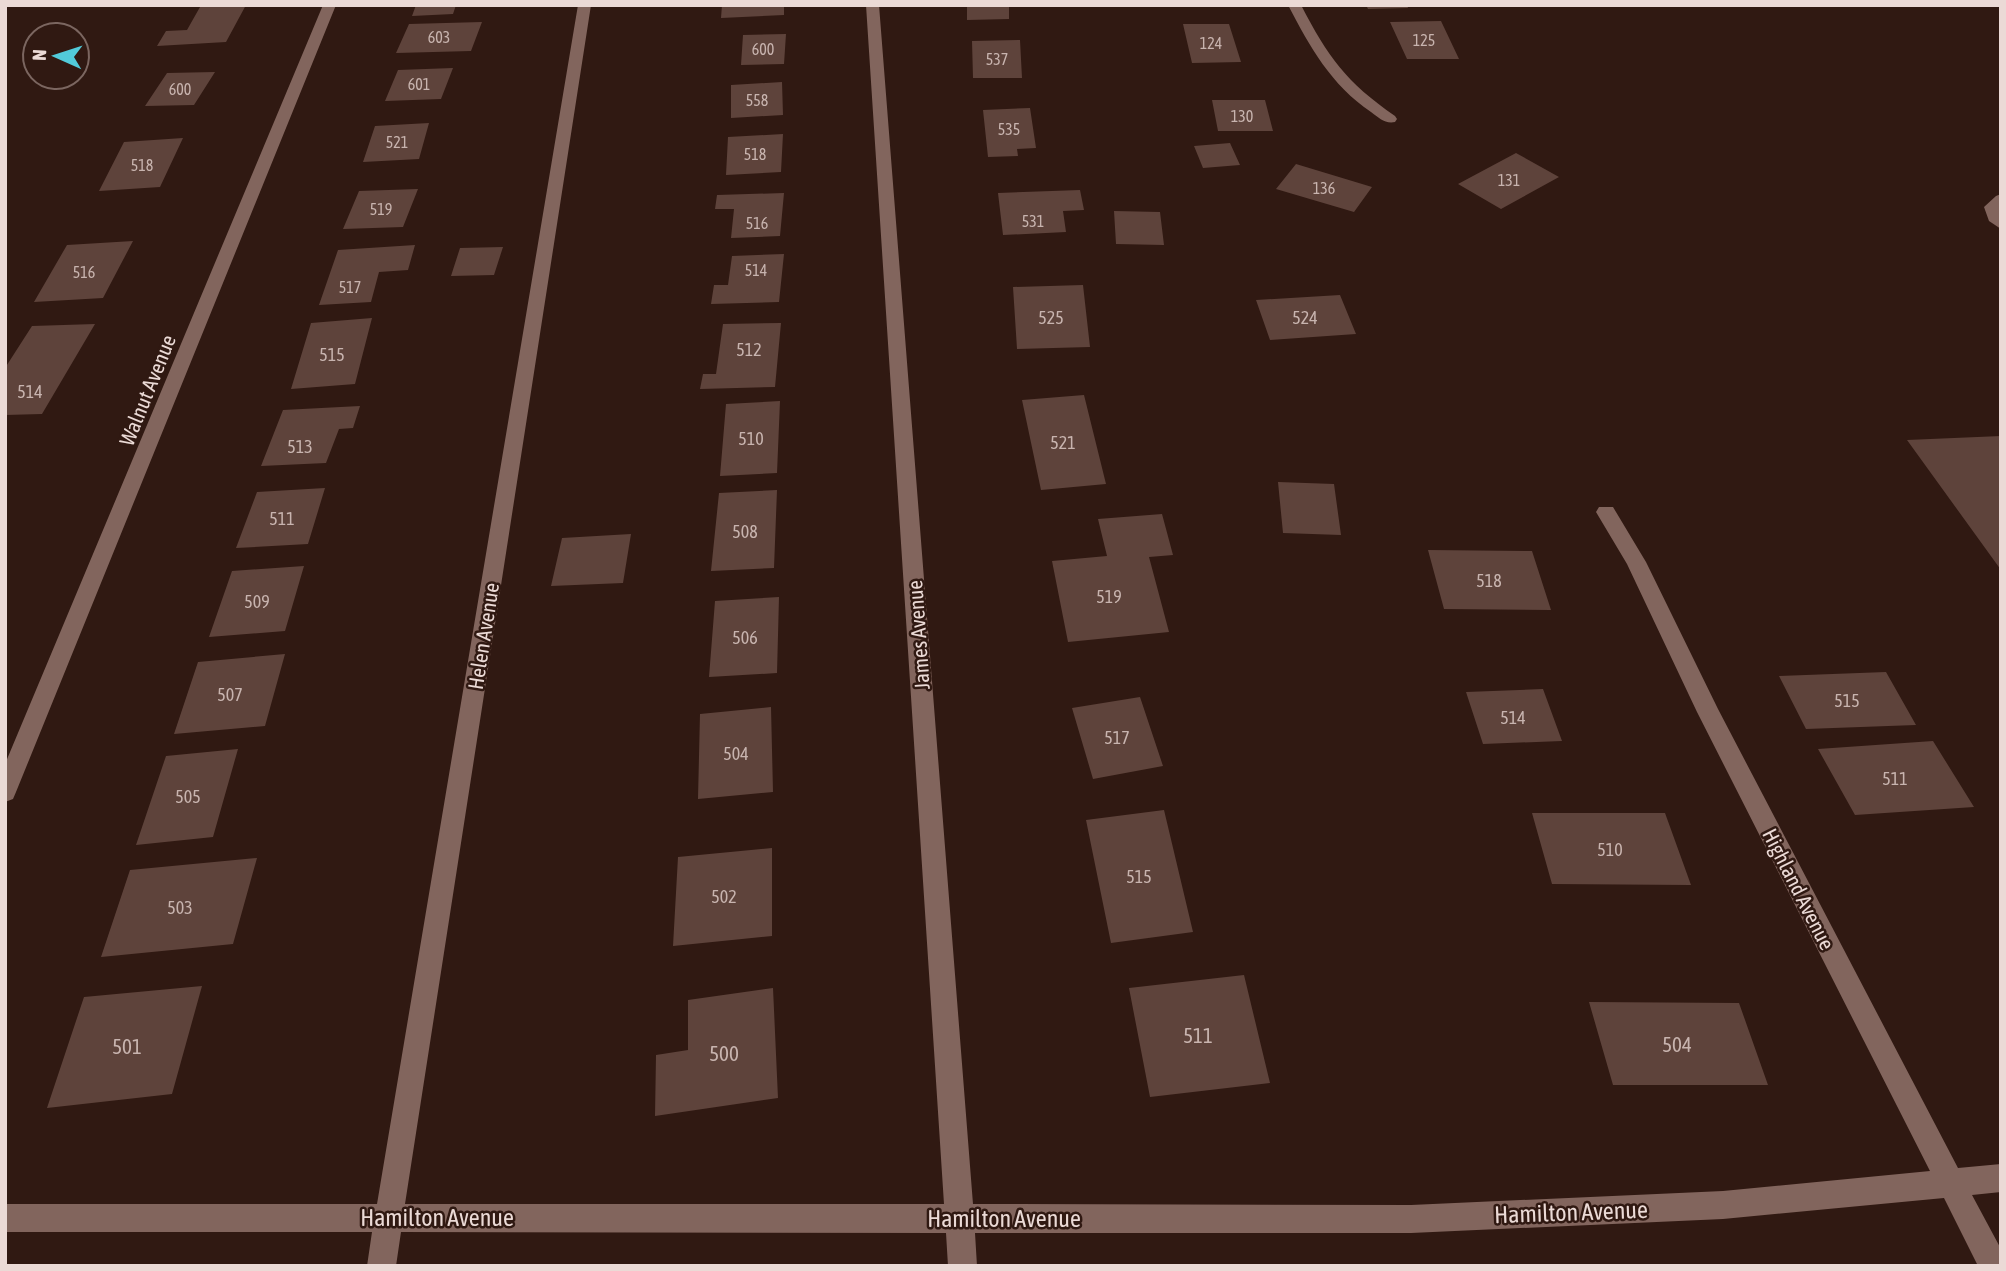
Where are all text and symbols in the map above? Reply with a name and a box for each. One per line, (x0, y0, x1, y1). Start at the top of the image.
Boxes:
north arrow (21, 21, 91, 91)
house number: 603 (428, 28, 450, 46)
house number: 125 (1413, 31, 1435, 49)
house number: 124 (1200, 34, 1222, 52)
house number: 600 (752, 40, 774, 58)
text: N (28, 49, 50, 61)
house number: 537 (986, 50, 1008, 68)
house number: 601 (408, 75, 430, 93)
house number: 600 (169, 80, 191, 98)
house number: 558 (746, 91, 768, 109)
house number: 130 (1231, 107, 1253, 125)
house number: 535 (998, 120, 1020, 138)
house number: 521 (386, 133, 408, 151)
house number: 518 (744, 145, 766, 163)
house number: 518 (131, 156, 153, 174)
house number: 131 (1498, 171, 1520, 189)
house number: 136 (1313, 179, 1335, 197)
house number: 519 (370, 200, 392, 218)
house number: 531 (1022, 212, 1044, 230)
house number: 516 (746, 214, 768, 232)
house number: 514 (745, 261, 767, 279)
house number: 516 (73, 263, 95, 281)
house number: 517 (339, 278, 361, 296)
house number: 525 (1038, 307, 1064, 328)
house number: 524 (1292, 307, 1318, 328)
street label: Walnut Avenue (114, 331, 180, 449)
house number: 512 (736, 339, 762, 360)
house number: 515 (319, 344, 345, 365)
house number: 514 (17, 381, 43, 402)
house number: 510 (738, 428, 764, 449)
house number: 521 (1050, 432, 1076, 453)
house number: 513 (287, 436, 313, 457)
house number: 511 (269, 508, 295, 529)
house number: 508 (732, 521, 758, 542)
house number: 518 (1476, 570, 1502, 591)
street label: James Avenue (902, 580, 934, 690)
street label: Helen Avenue (463, 581, 503, 691)
house number: 519 (1096, 586, 1122, 607)
house number: 509 (244, 591, 270, 612)
house number: 506 (732, 627, 758, 648)
house number: 507 (217, 684, 243, 705)
house number: 515 (1834, 690, 1860, 711)
house number: 514 (1500, 707, 1526, 728)
house number: 517 (1104, 727, 1130, 748)
house number: 504 (723, 743, 749, 764)
house number: 511 (1882, 768, 1908, 789)
house number: 505 (175, 786, 201, 807)
street label: Highland Avenue (1758, 824, 1840, 954)
house number: 510 (1597, 839, 1623, 860)
house number: 515 (1126, 866, 1152, 887)
house number: 502 (711, 886, 737, 907)
house number: 503 (167, 897, 193, 918)
house number: 511 (1183, 1023, 1213, 1047)
house number: 504 (1662, 1032, 1692, 1056)
house number: 501 (112, 1034, 142, 1058)
house number: 500 (709, 1041, 739, 1065)
street label: Hamilton Avenue (1494, 1196, 1648, 1228)
street label: Hamilton Avenue (360, 1204, 514, 1231)
street label: Hamilton Avenue (927, 1205, 1081, 1232)

